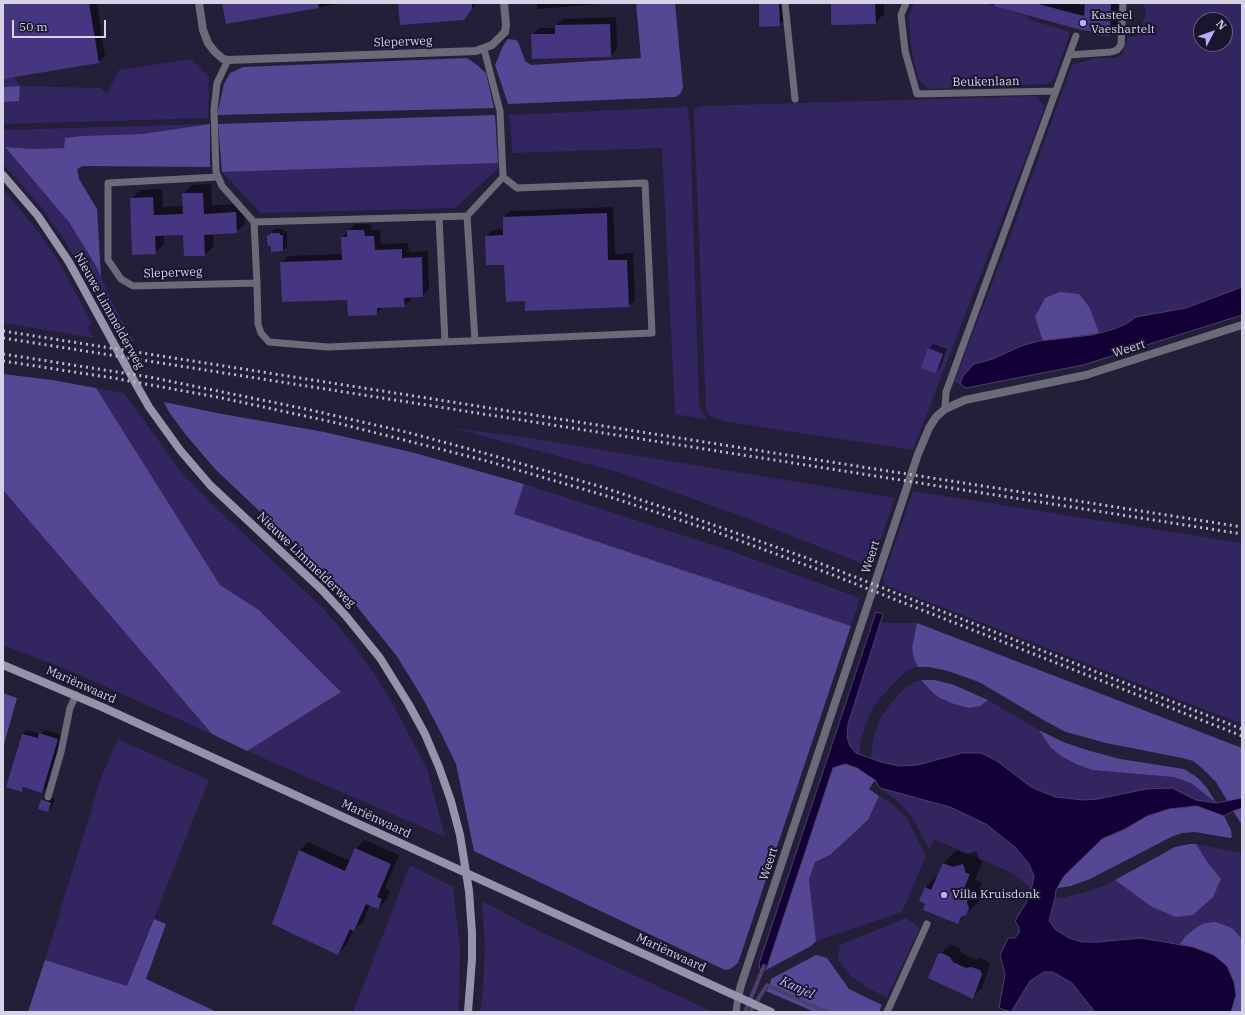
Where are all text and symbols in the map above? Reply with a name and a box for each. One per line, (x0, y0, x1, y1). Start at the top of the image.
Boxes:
place label: Kasteel Vaeshartelt (1091, 9, 1155, 37)
scale bar (14, 12, 108, 38)
north arrow (1193, 12, 1233, 52)
text: N (1213, 17, 1229, 33)
marker: Kasteel Vaeshartelt (1078, 18, 1088, 28)
text: 50 m (19, 19, 48, 34)
street label: Sleperweg (373, 34, 433, 50)
street label: Beukenlaan (952, 74, 1020, 90)
street label: Nieuwe Limmelderweg (71, 250, 147, 372)
street label: Sleperweg (143, 265, 203, 281)
street label: Weert (1111, 337, 1147, 361)
street label: Nieuwe Limmelderweg (254, 509, 358, 611)
street label: Weert (859, 539, 883, 575)
street label: Mariënwaard (44, 663, 118, 707)
street label: Mariënwaard (339, 797, 413, 841)
street label: Weert (757, 846, 781, 882)
place label: Villa Kruisdonk (952, 888, 1040, 902)
marker: Villa Kruisdonk (939, 890, 949, 900)
street label: Mariënwaard (634, 931, 708, 975)
water label: Kanjel (778, 973, 816, 1003)

